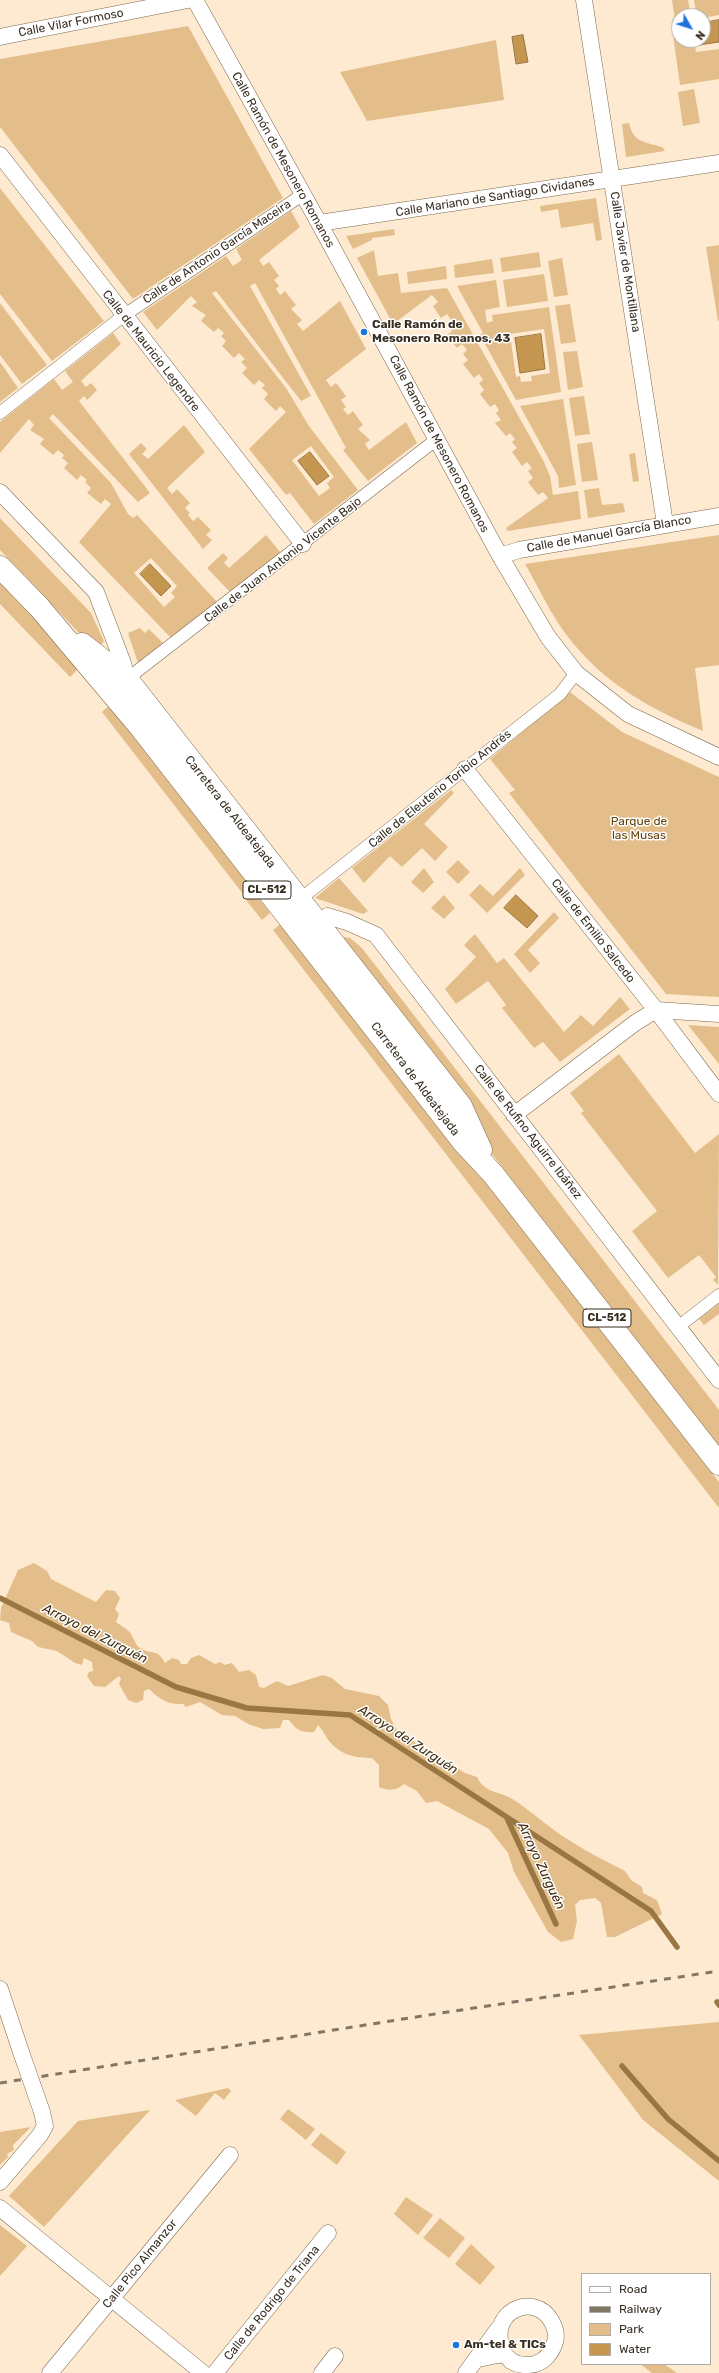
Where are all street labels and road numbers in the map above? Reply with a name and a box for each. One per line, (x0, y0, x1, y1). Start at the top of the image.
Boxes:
street label: Calle Vilar Formoso (17, 6, 125, 40)
street label: Calle Ramón de Mesonero Romanos (228, 70, 338, 250)
street label: Calle Mariano de Santiago Cividanes (395, 174, 595, 220)
street label: Calle Javier de Montillana (607, 191, 643, 333)
street label: Calle de Antonio García Maceira (140, 197, 294, 307)
street label: Calle de Mauricio Legendre (99, 288, 203, 414)
street label: Calle Ramón de Mesonero Romanos (386, 353, 492, 535)
street label: Calle de Juan Antonio Vicente Bajo (201, 494, 365, 626)
street label: Calle de Manuel García Blanco (526, 512, 692, 556)
street label: Calle de Eleuterio Toribio Andrés (366, 727, 514, 851)
street label: Carretera de Aldeatejada (182, 753, 278, 871)
street label: Calle de Emilio Salcedo (548, 876, 638, 986)
road number: CL-512 (243, 881, 291, 899)
street label: Carretera de Aldeatejada (367, 1019, 463, 1139)
street label: Calle de Rufino Aguirre Ibáñez (471, 1062, 585, 1202)
road number: CL-512 (583, 1309, 631, 1327)
street label: Calle Pico Almanzor (100, 2217, 180, 2311)
street label: Calle de Rodrigo de Triana (221, 2243, 323, 2363)

